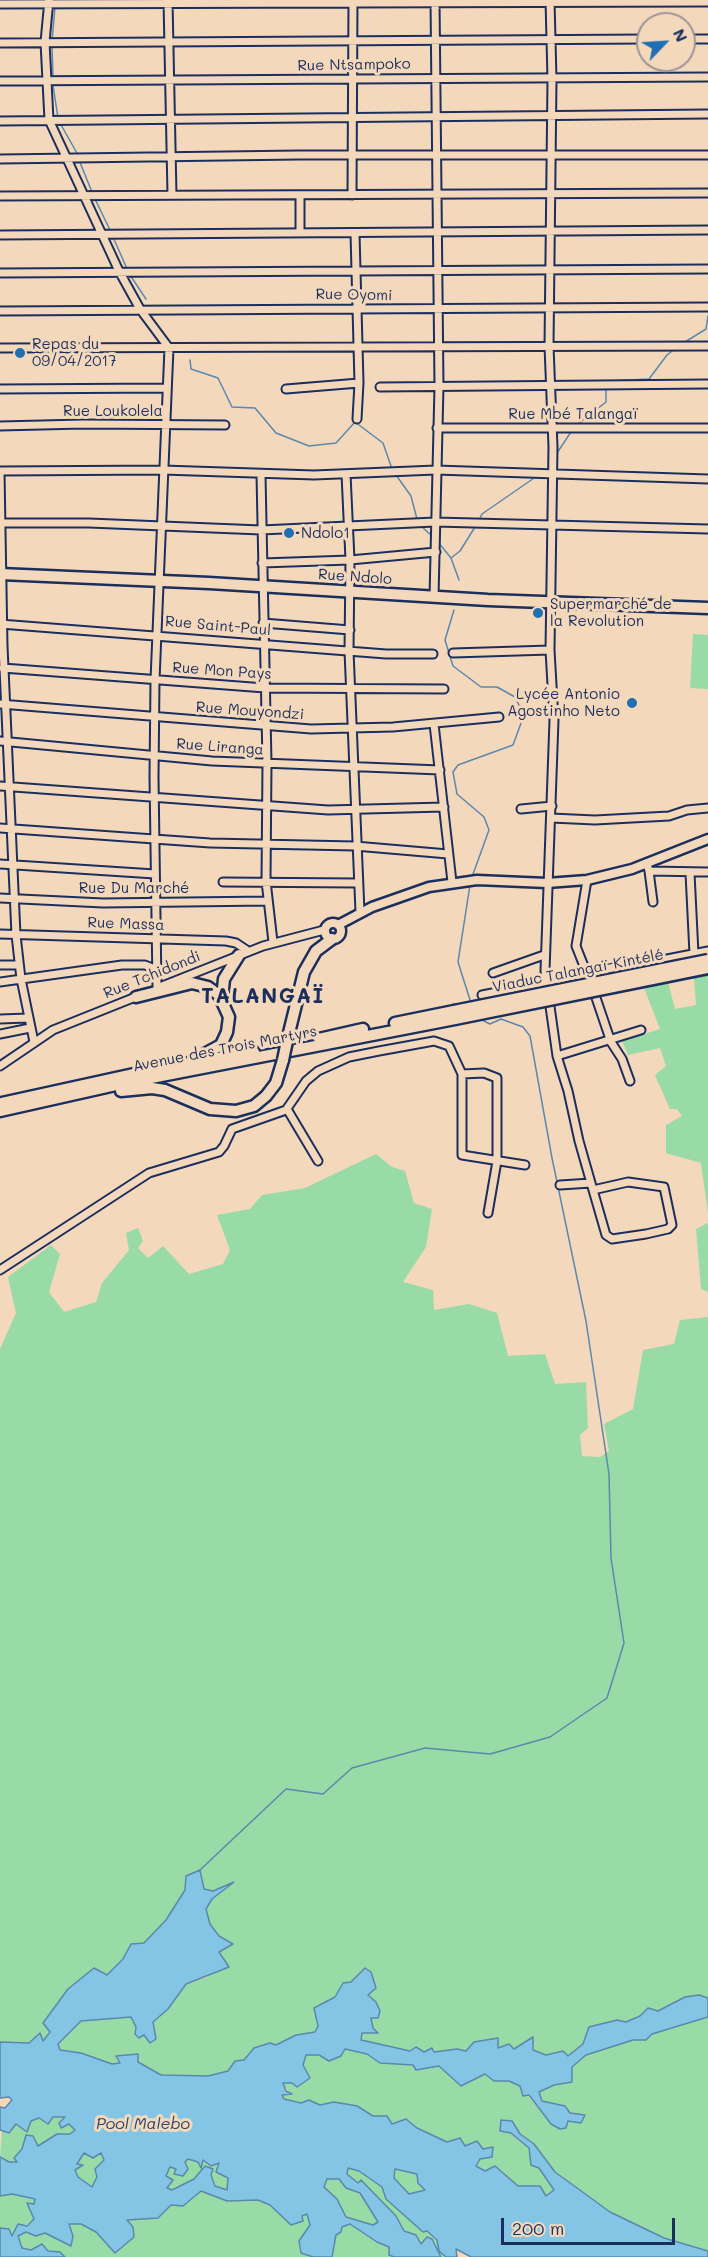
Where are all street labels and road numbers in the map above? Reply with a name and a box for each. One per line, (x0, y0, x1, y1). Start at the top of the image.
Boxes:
street label: Rue Ntsampoko (297, 55, 411, 75)
street label: Rue Oyomi (315, 285, 393, 305)
street label: Rue Loukolela (63, 402, 163, 420)
street label: Rue Mbé Talangaï (508, 405, 638, 423)
street label: Rue Ndolo (317, 565, 393, 589)
street label: Rue Saint-Paul (164, 612, 272, 640)
street label: Rue Mon Pays (172, 659, 272, 683)
street label: Rue Mouyondzi (195, 698, 305, 724)
street label: Rue Liranga (176, 735, 264, 759)
street label: Rue Du Marché (79, 879, 189, 897)
street label: Rue Massa (87, 914, 165, 934)
street label: Viaduc Talangaï-Kintélé (491, 946, 665, 996)
street label: Rue Tchidondi (101, 947, 203, 1003)
street label: Avenue des Trois Martyrs (131, 1022, 319, 1076)

